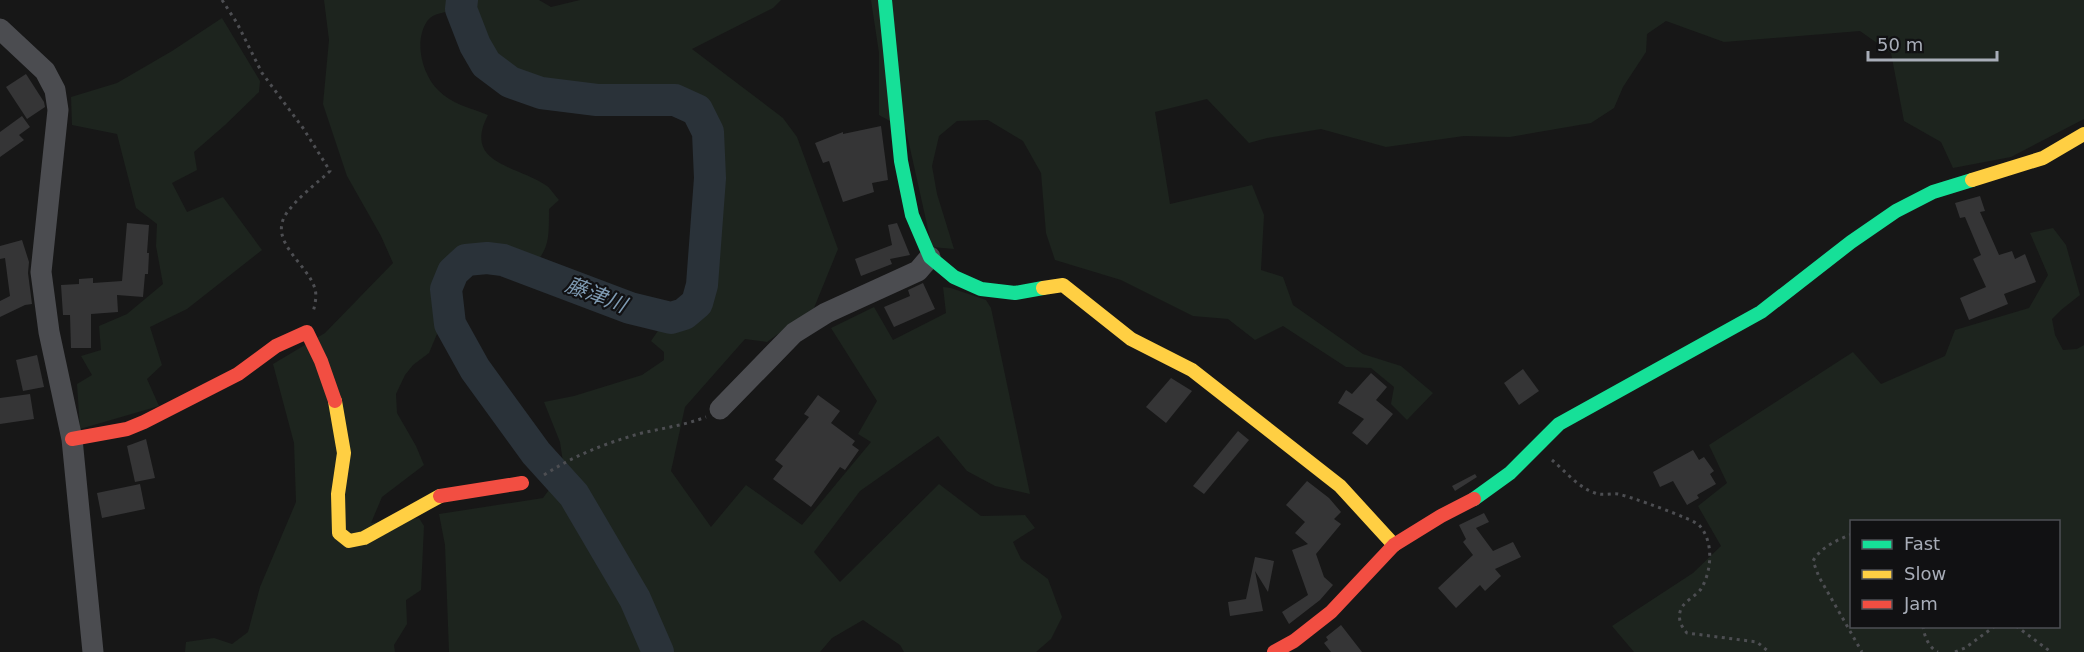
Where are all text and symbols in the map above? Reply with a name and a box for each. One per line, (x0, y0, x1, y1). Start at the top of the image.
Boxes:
scale bar (1868, 24, 1997, 62)
text: 50 m (1877, 34, 1923, 55)
water label: 藤津川 (562, 273, 632, 318)
legend (1850, 520, 2060, 628)
text: Fast (1904, 533, 1940, 554)
text: Slow (1904, 563, 1946, 584)
text: Jam (1903, 593, 1938, 614)

